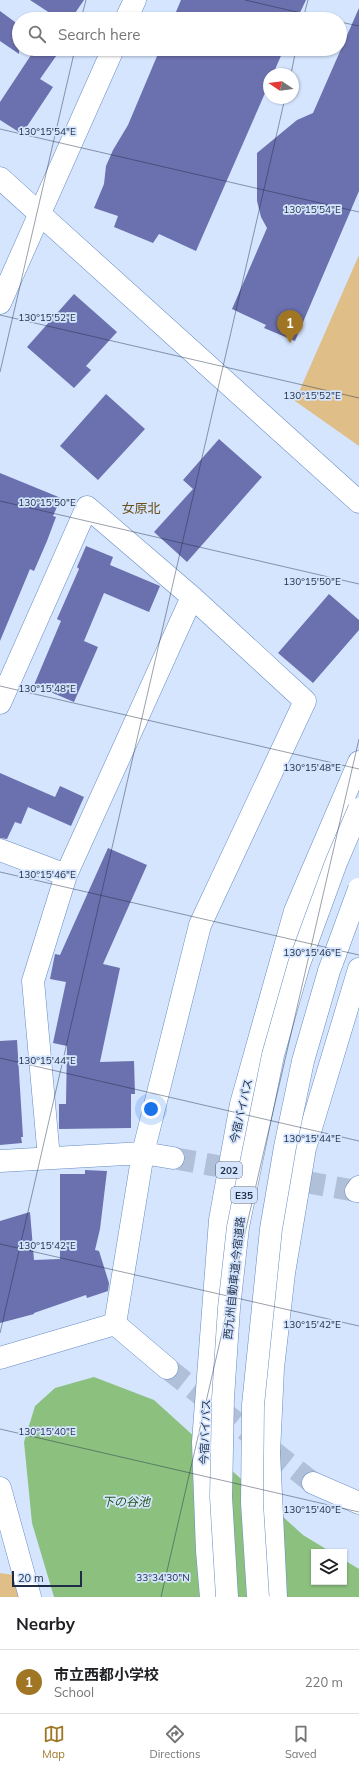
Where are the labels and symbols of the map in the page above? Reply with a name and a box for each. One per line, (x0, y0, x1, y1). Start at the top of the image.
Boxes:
north arrow (263, 68, 299, 104)
text: 130°15'54"E (18, 125, 76, 138)
text: 130°15'54"E (283, 203, 341, 216)
pin: 1 (277, 310, 303, 343)
text: 130°15'52"E (18, 311, 76, 324)
text: 130°15'52"E (283, 389, 341, 402)
text: 130°15'50"E (18, 496, 76, 509)
district label: 女原北 (121, 500, 161, 516)
text: 130°15'50"E (283, 575, 341, 588)
text: 130°15'48"E (18, 682, 76, 695)
text: 130°15'48"E (283, 761, 341, 774)
text: 130°15'46"E (18, 868, 76, 881)
text: 130°15'46"E (283, 946, 341, 959)
text: 130°15'44"E (18, 1054, 76, 1067)
street label: 今宿バイパス (227, 1077, 255, 1145)
your location (141, 1099, 161, 1119)
text: 130°15'44"E (283, 1132, 341, 1145)
road number: 202 (216, 1162, 242, 1178)
road number: E35 (231, 1187, 257, 1203)
street label: 西九州自動車道;今宿道路 (221, 1216, 247, 1340)
text: 130°15'42"E (18, 1239, 76, 1252)
text: 130°15'42"E (283, 1318, 341, 1331)
street label: 今宿バイパス (197, 1399, 213, 1465)
text: 130°15'40"E (18, 1425, 76, 1438)
water label: 下の谷池 (102, 1494, 151, 1509)
text: 130°15'40"E (283, 1503, 341, 1516)
scale bar (12, 1569, 82, 1588)
text: 33°34'30"N (136, 1571, 190, 1584)

